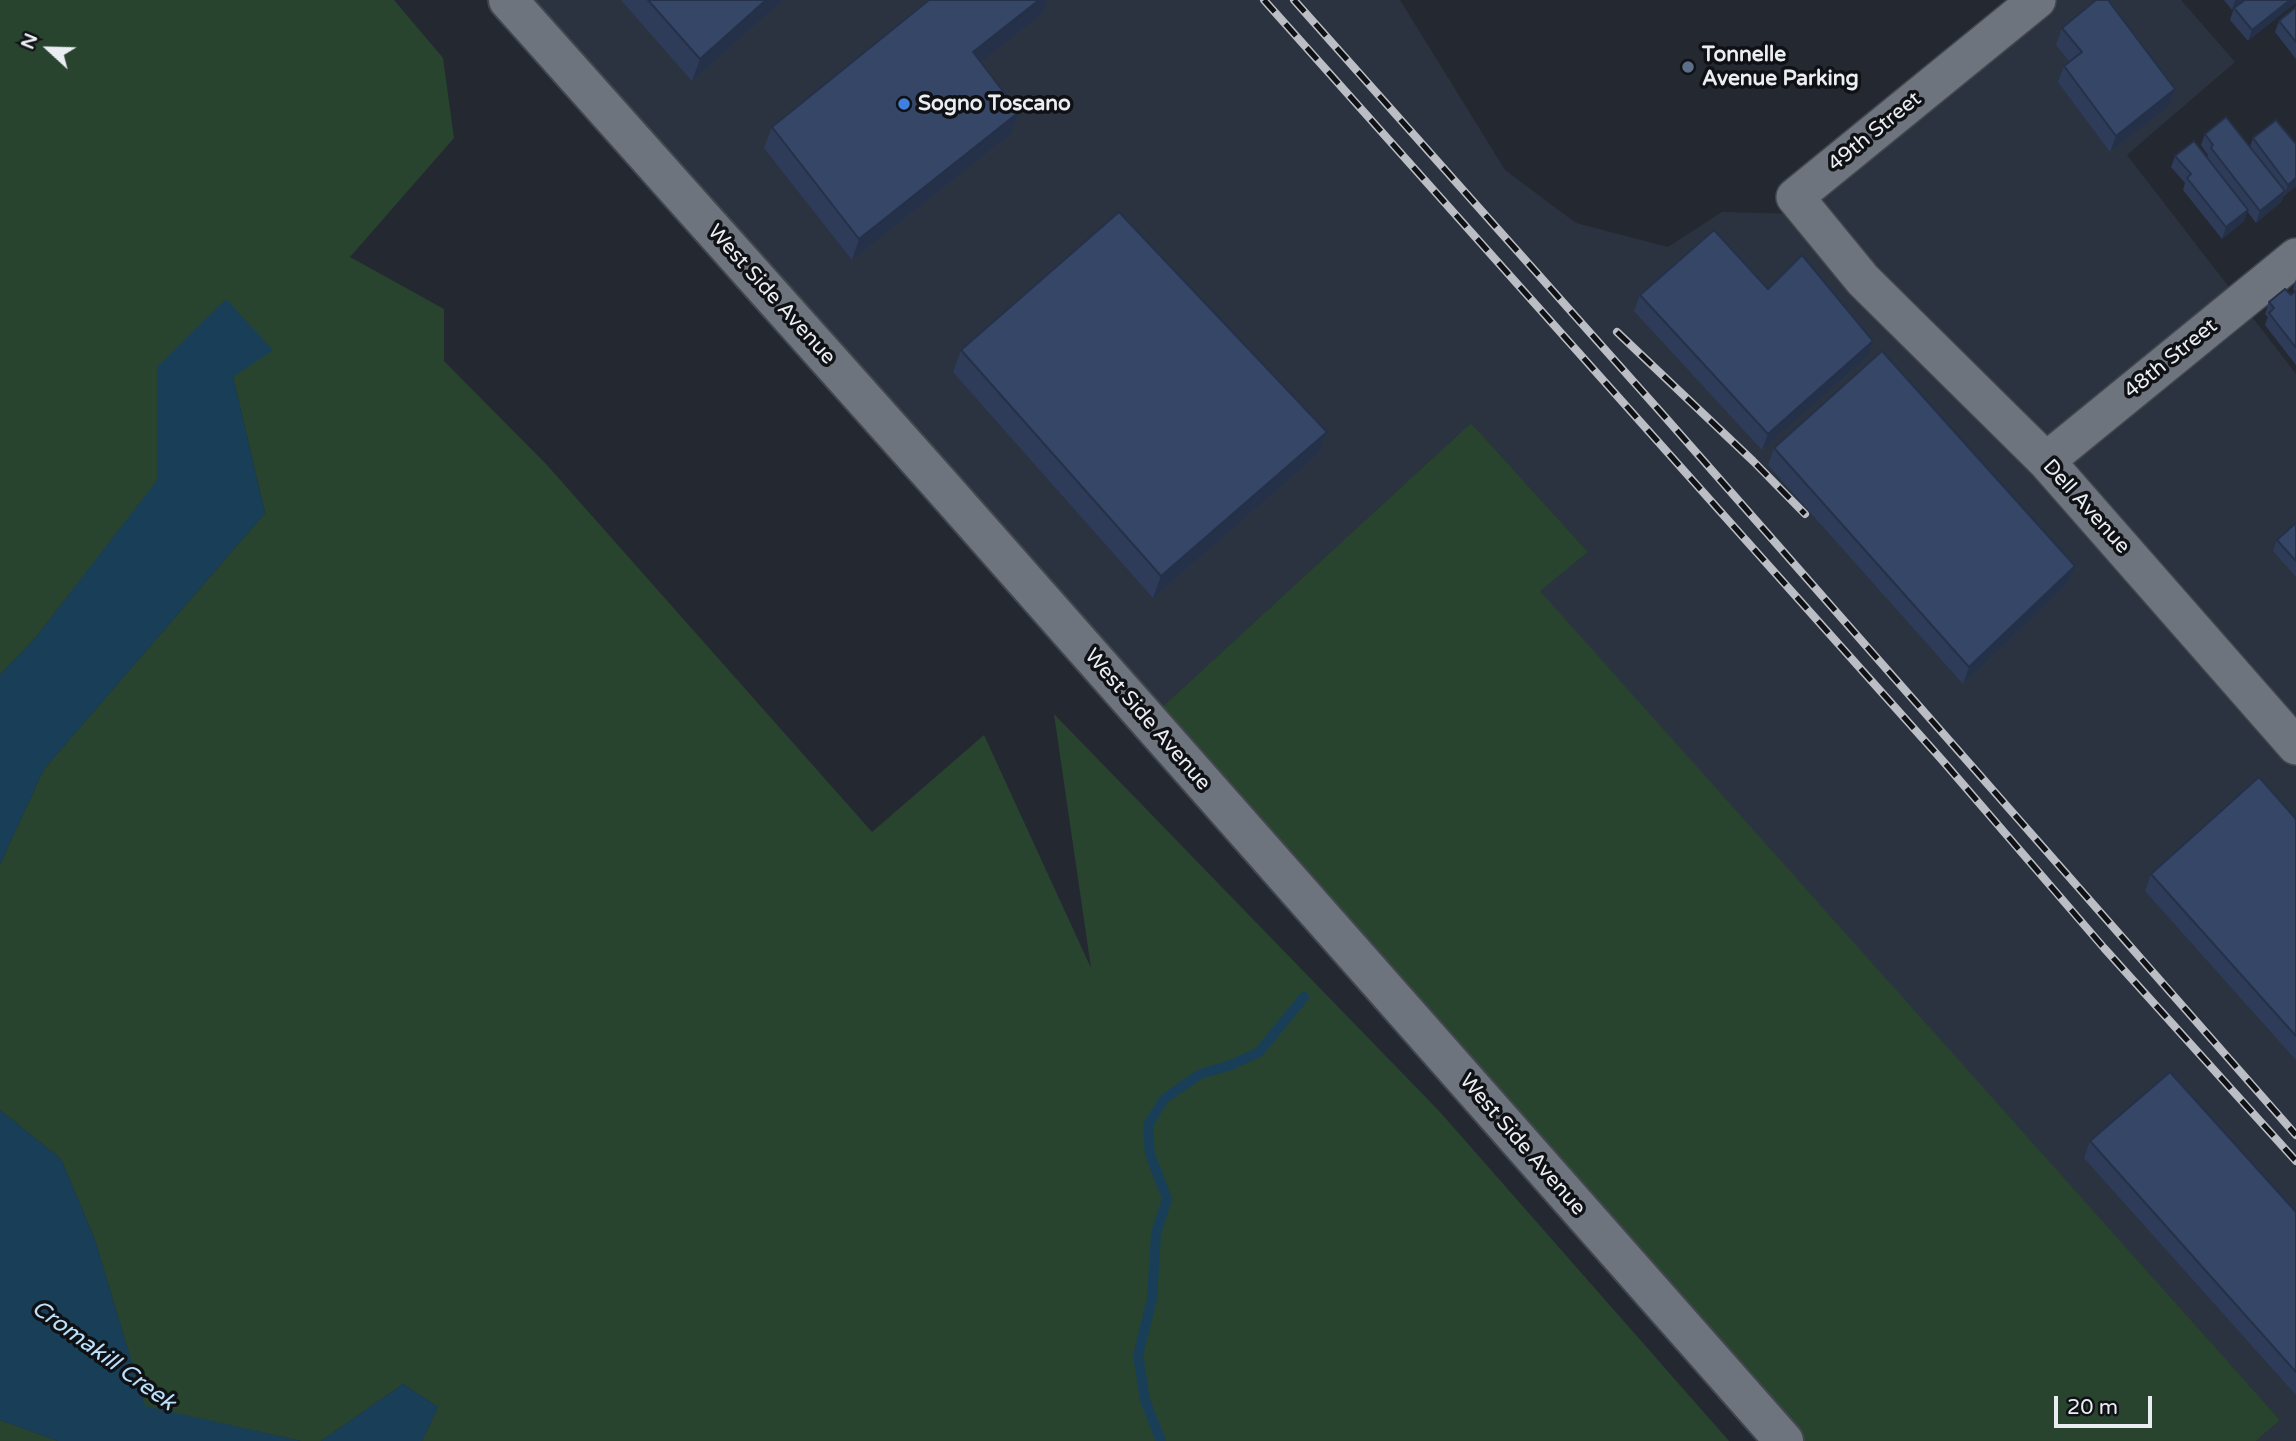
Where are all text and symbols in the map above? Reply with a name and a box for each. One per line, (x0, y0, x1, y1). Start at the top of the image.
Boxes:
north arrow (14, 14, 84, 84)
text: N (16, 30, 43, 52)
place label: Tonnelle Avenue Parking (1702, 42, 1859, 92)
marker: Tonnelle Avenue Parking (1680, 59, 1696, 75)
street label: 49th Street (1823, 87, 1927, 177)
place label: Sogno Toscano (918, 91, 1071, 117)
marker: Sogno Toscano (896, 96, 912, 112)
street label: West Side Avenue (702, 220, 840, 370)
street label: 48th Street (2119, 314, 2223, 404)
street label: Dell Avenue (2037, 455, 2135, 559)
street label: West Side Avenue (1079, 644, 1215, 796)
street label: West Side Avenue (1454, 1069, 1590, 1221)
water label: Cromakill Creek (26, 1295, 180, 1417)
scale bar (2058, 1382, 2156, 1426)
text: 20 m (2067, 1395, 2118, 1420)

